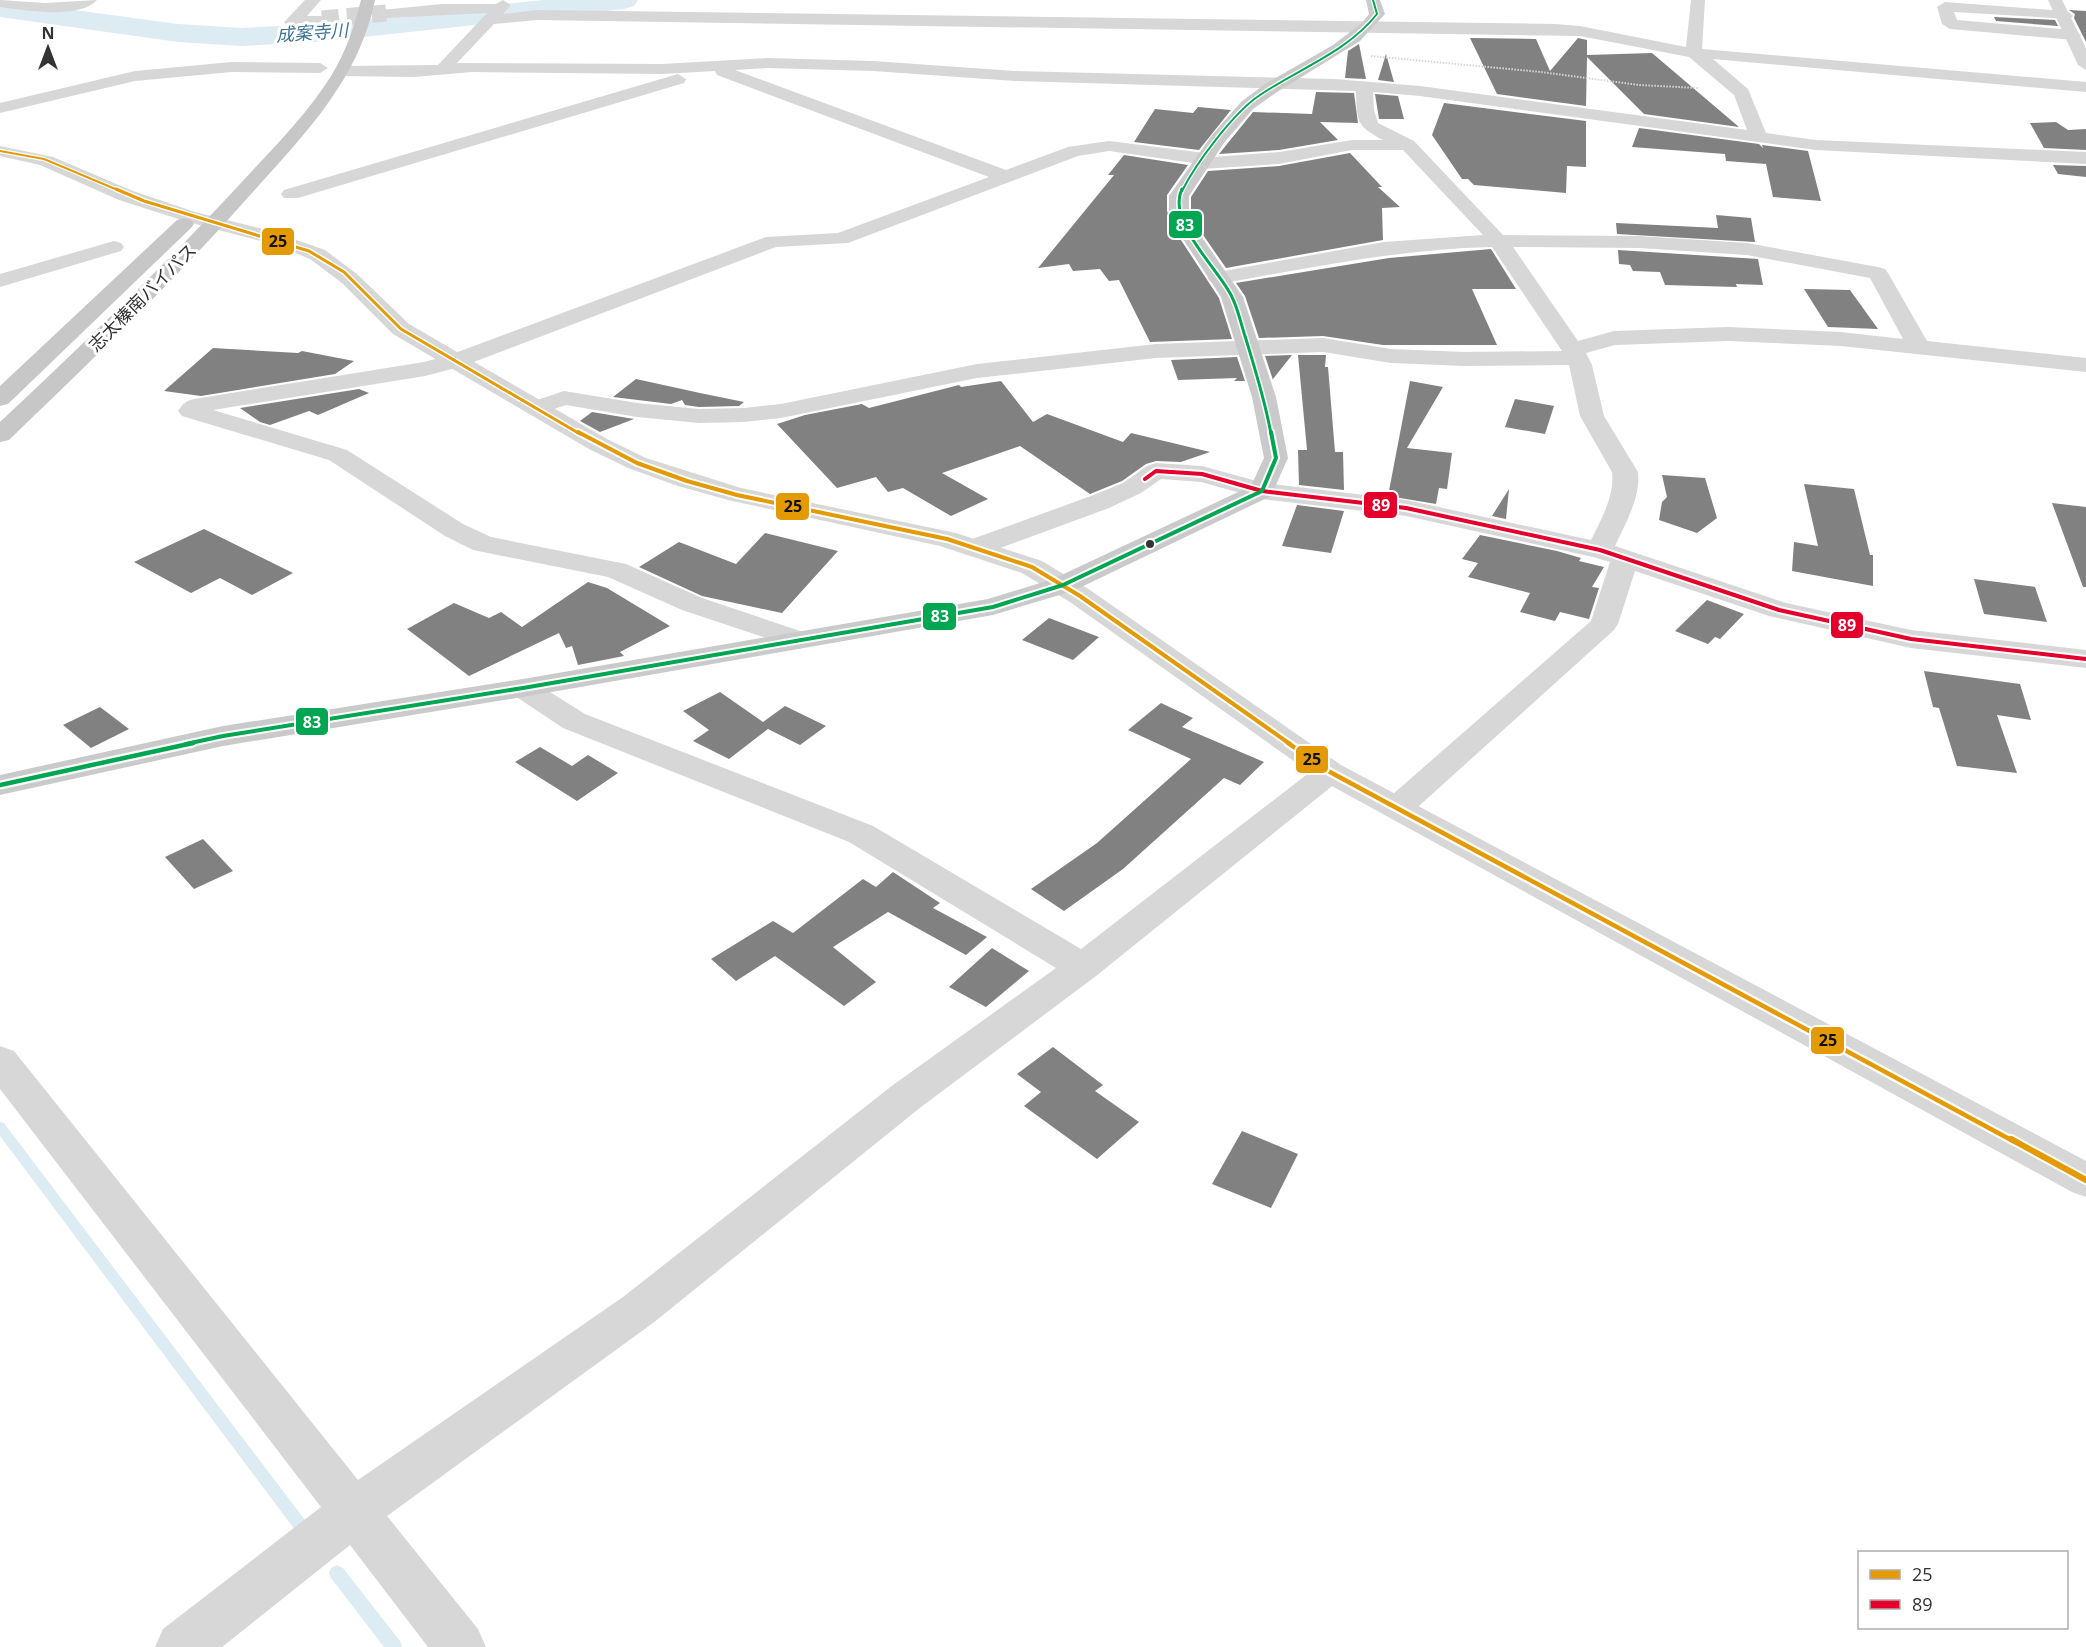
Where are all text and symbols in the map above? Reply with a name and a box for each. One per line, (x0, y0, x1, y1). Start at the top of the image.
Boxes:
water label: 成案寺川 (275, 17, 351, 46)
north arrow (18, 18, 78, 78)
text: N (41, 22, 55, 44)
line badge: 83 (1168, 210, 1203, 239)
text: 83 (1176, 214, 1194, 236)
line badge: 25 (261, 227, 295, 256)
text: 25 (269, 230, 287, 252)
street label: 志太榛南バイパス (83, 238, 201, 356)
line badge: 89 (1363, 491, 1398, 519)
line badge: 25 (775, 492, 810, 521)
text: 89 (1372, 494, 1390, 516)
text: 25 (784, 495, 802, 517)
unlabelled marker (1144, 538, 1156, 550)
line badge: 83 (922, 602, 957, 631)
text: 83 (931, 605, 949, 627)
line badge: 89 (1830, 611, 1864, 639)
text: 89 (1838, 614, 1856, 636)
line badge: 83 (295, 707, 329, 736)
text: 83 (303, 711, 321, 733)
line badge: 25 (1295, 745, 1329, 774)
text: 25 (1303, 748, 1321, 770)
line badge: 25 (1810, 1026, 1845, 1055)
text: 25 (1819, 1029, 1837, 1051)
legend (1858, 1551, 2068, 1629)
text: 25 (1912, 1562, 1933, 1586)
text: 89 (1912, 1592, 1933, 1616)

